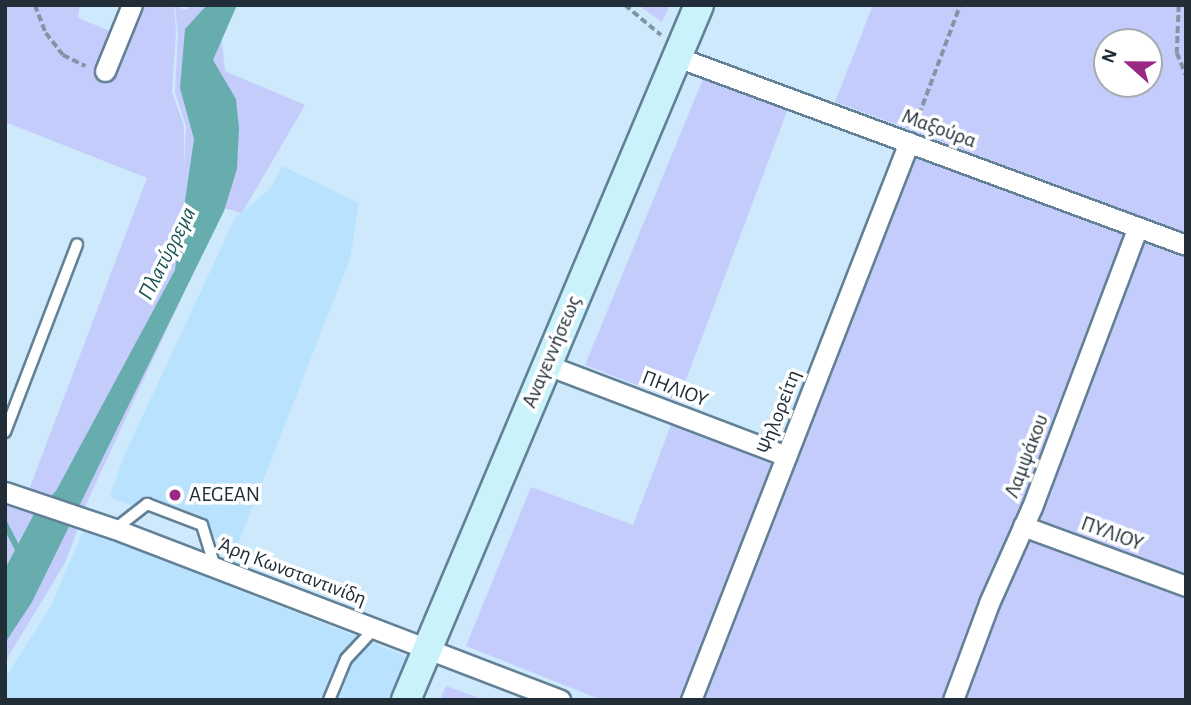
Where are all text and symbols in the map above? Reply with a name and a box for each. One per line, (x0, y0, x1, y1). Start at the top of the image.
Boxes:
north arrow (1093, 28, 1163, 98)
text: N (1099, 46, 1121, 66)
street label: Μαξούρα (898, 104, 980, 154)
water label: Πλατύρρεμα (133, 203, 203, 305)
street label: Αναγεννήσεως (517, 292, 587, 412)
street label: ΠΗΛΙΟΥ (638, 365, 712, 413)
street label: Ψηλορείτη (751, 366, 807, 458)
street label: Λαμψάκου (1000, 411, 1054, 501)
place label: AEGEAN (189, 482, 260, 508)
marker: AEGEAN (167, 487, 183, 503)
street label: ΠΥΛΙΟΥ (1077, 511, 1147, 557)
street label: Άρη Κωνσταντινίδη (214, 532, 370, 612)

